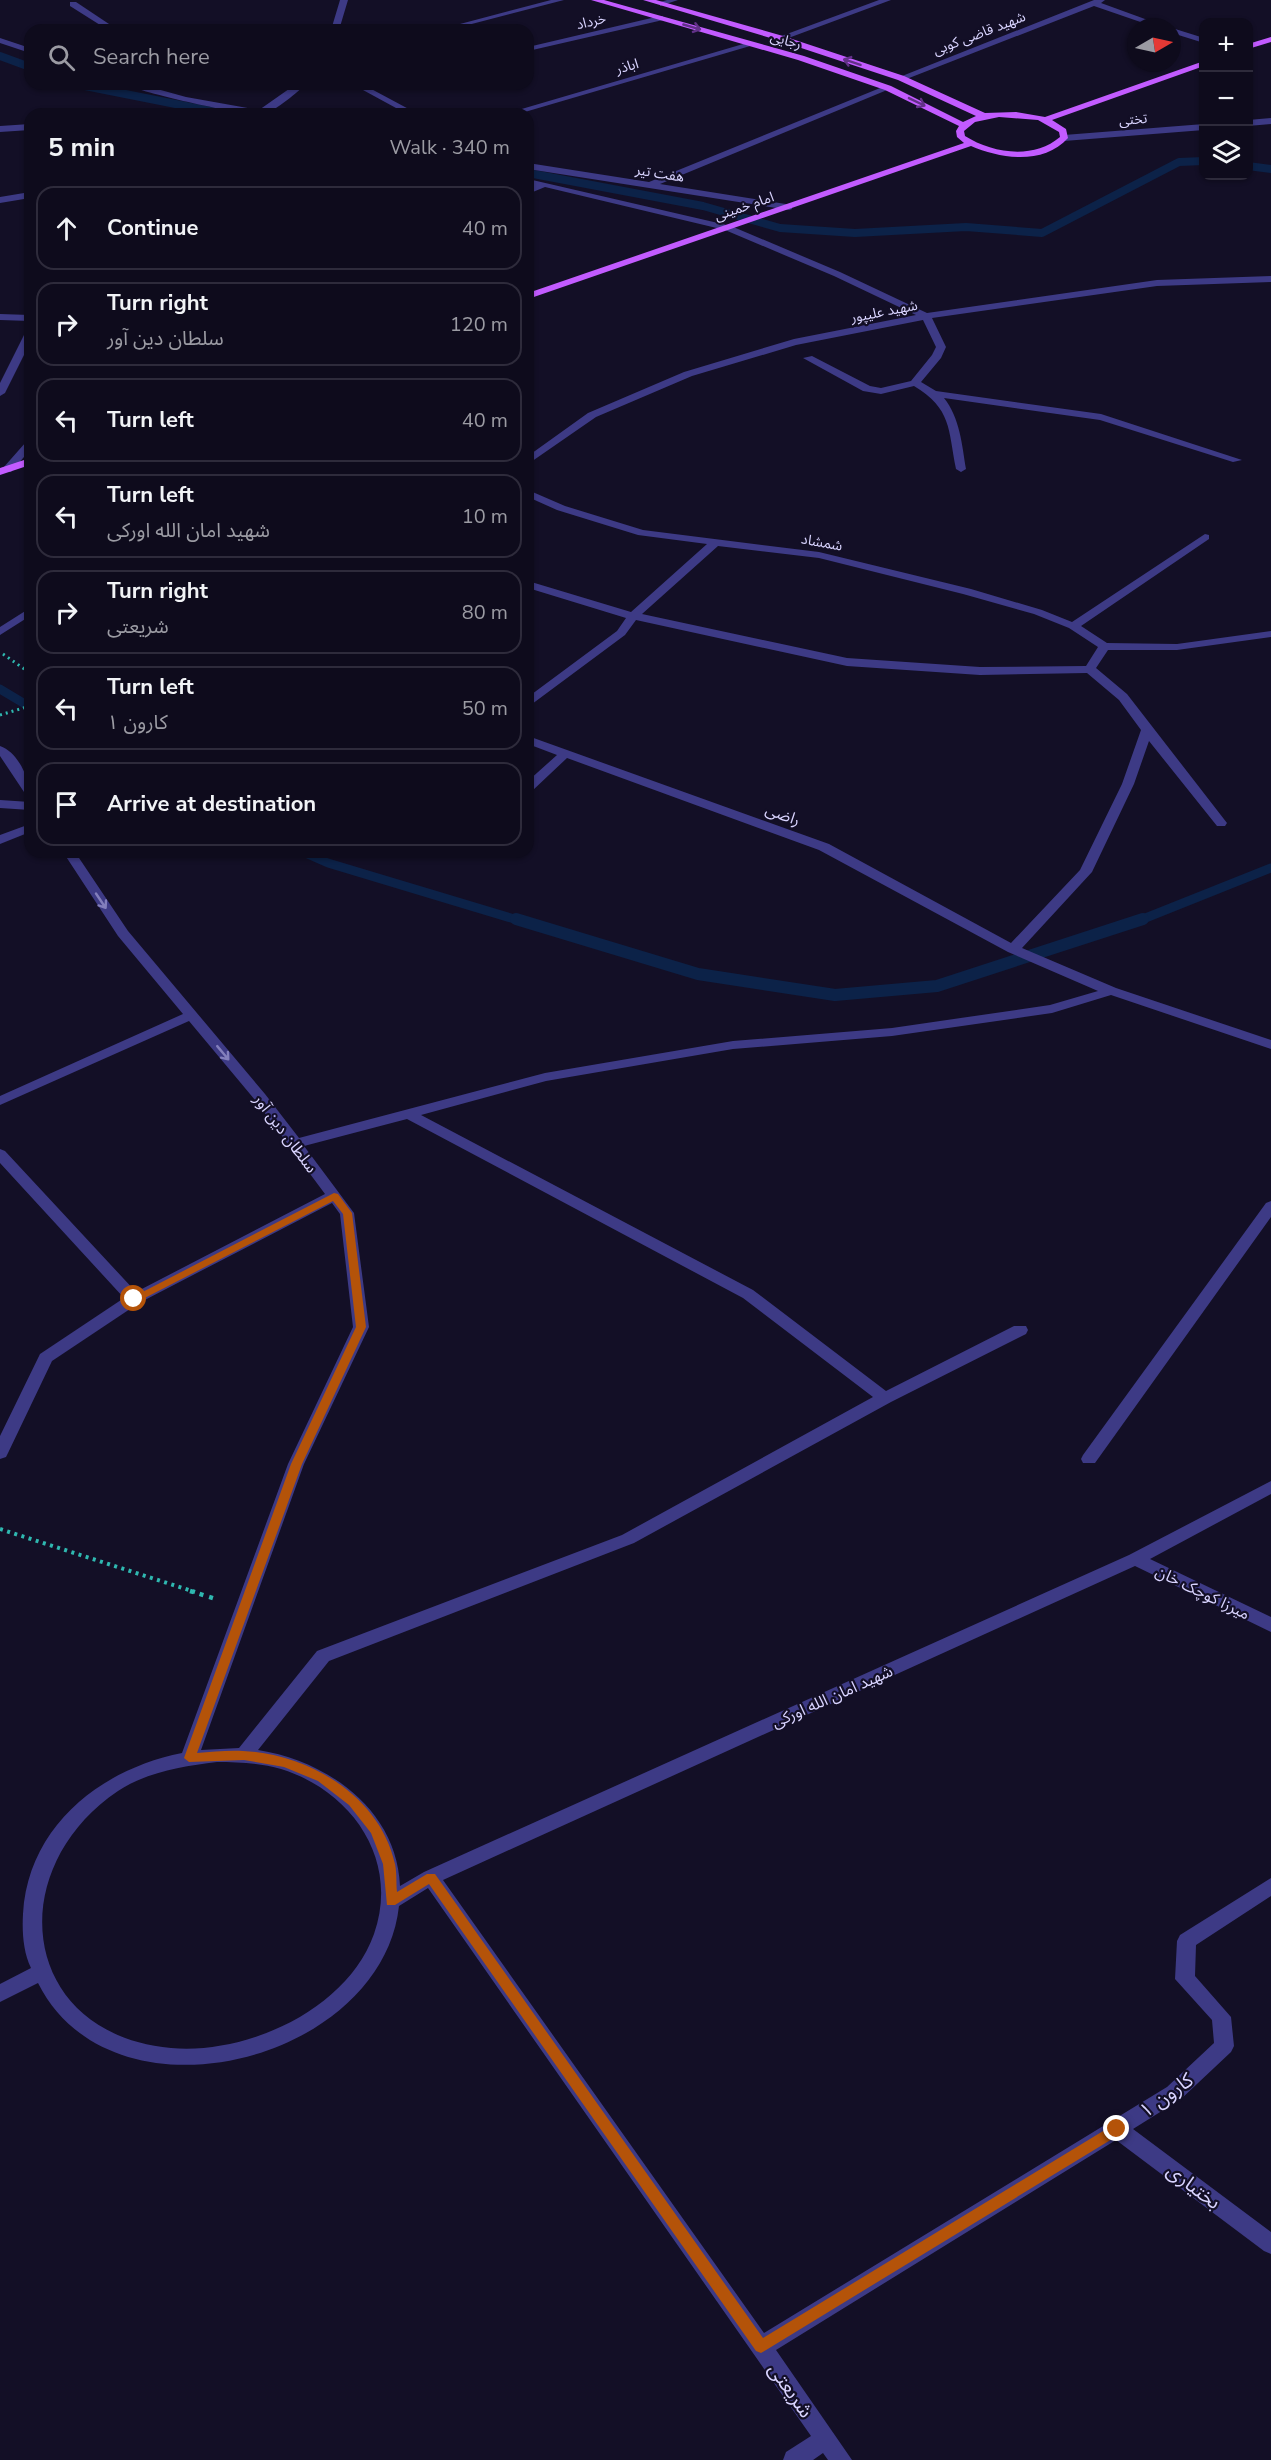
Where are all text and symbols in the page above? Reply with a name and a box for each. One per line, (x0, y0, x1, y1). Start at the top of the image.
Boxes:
street label: شهید قاضی کوبی (930, 7, 1028, 60)
street label: خرداد (574, 9, 608, 34)
north arrow (1127, 18, 1181, 72)
map controls (1199, 18, 1253, 180)
button: + (1199, 18, 1253, 72)
one-way arrow (682, 22, 701, 33)
search box (24, 24, 534, 90)
street label: رجایی (768, 27, 804, 54)
icon: search (45, 41, 78, 74)
text: Search here (93, 42, 210, 72)
street label: اباذر (613, 54, 641, 79)
one-way arrow (843, 55, 862, 66)
button: − (1199, 72, 1253, 126)
one-way arrow (907, 97, 925, 108)
street label: تختی (1118, 109, 1148, 130)
button: layers (1199, 126, 1253, 180)
text: 5 min (48, 130, 115, 165)
text: Walk · 340 m (390, 134, 510, 161)
street label: هفت تیر (633, 160, 686, 187)
street label: امام خمینی (712, 187, 777, 226)
icon: ahead (50, 212, 83, 245)
text: Continue (107, 213, 198, 243)
text: 40 m (462, 215, 508, 242)
text: Turn right (107, 288, 208, 318)
street label: شهید علیپور (848, 296, 919, 328)
icon: right (50, 308, 83, 341)
text: 120 m (450, 311, 508, 338)
text: سلطان دین آور (107, 325, 224, 352)
icon: left (50, 404, 83, 437)
text: Turn left (107, 405, 194, 435)
text: 40 m (462, 407, 508, 434)
text: Turn left (107, 480, 194, 510)
icon: left (50, 500, 83, 533)
text: 10 m (462, 503, 508, 530)
text: شهید امان الله اورکی (107, 517, 270, 544)
street label: شمشاد (800, 530, 844, 555)
text: Turn right (107, 576, 208, 606)
icon: right (50, 596, 83, 629)
text: 80 m (462, 599, 508, 626)
text: شریعتی (107, 613, 169, 640)
text: Turn left (107, 672, 194, 702)
icon: left (50, 692, 83, 725)
text: 50 m (462, 695, 508, 722)
text: کارون ۱ (107, 709, 168, 736)
icon: arrive (50, 788, 83, 821)
text: Arrive at destination (107, 789, 316, 819)
street label: راضی (762, 799, 803, 831)
one-way arrow (95, 892, 107, 908)
one-way arrow (216, 1045, 229, 1061)
street label: سلطان دین آور (248, 1089, 322, 1178)
route start (120, 1285, 146, 1311)
street label: میرزا کوچک خان (1152, 1561, 1253, 1625)
street label: شهید امان الله اورکی (768, 1660, 896, 1733)
street label: کارون ۱ (1134, 2066, 1199, 2124)
route end (1103, 2115, 1129, 2141)
street label: بختیاری (1161, 2157, 1226, 2216)
street label: شریعتی (762, 2357, 819, 2423)

